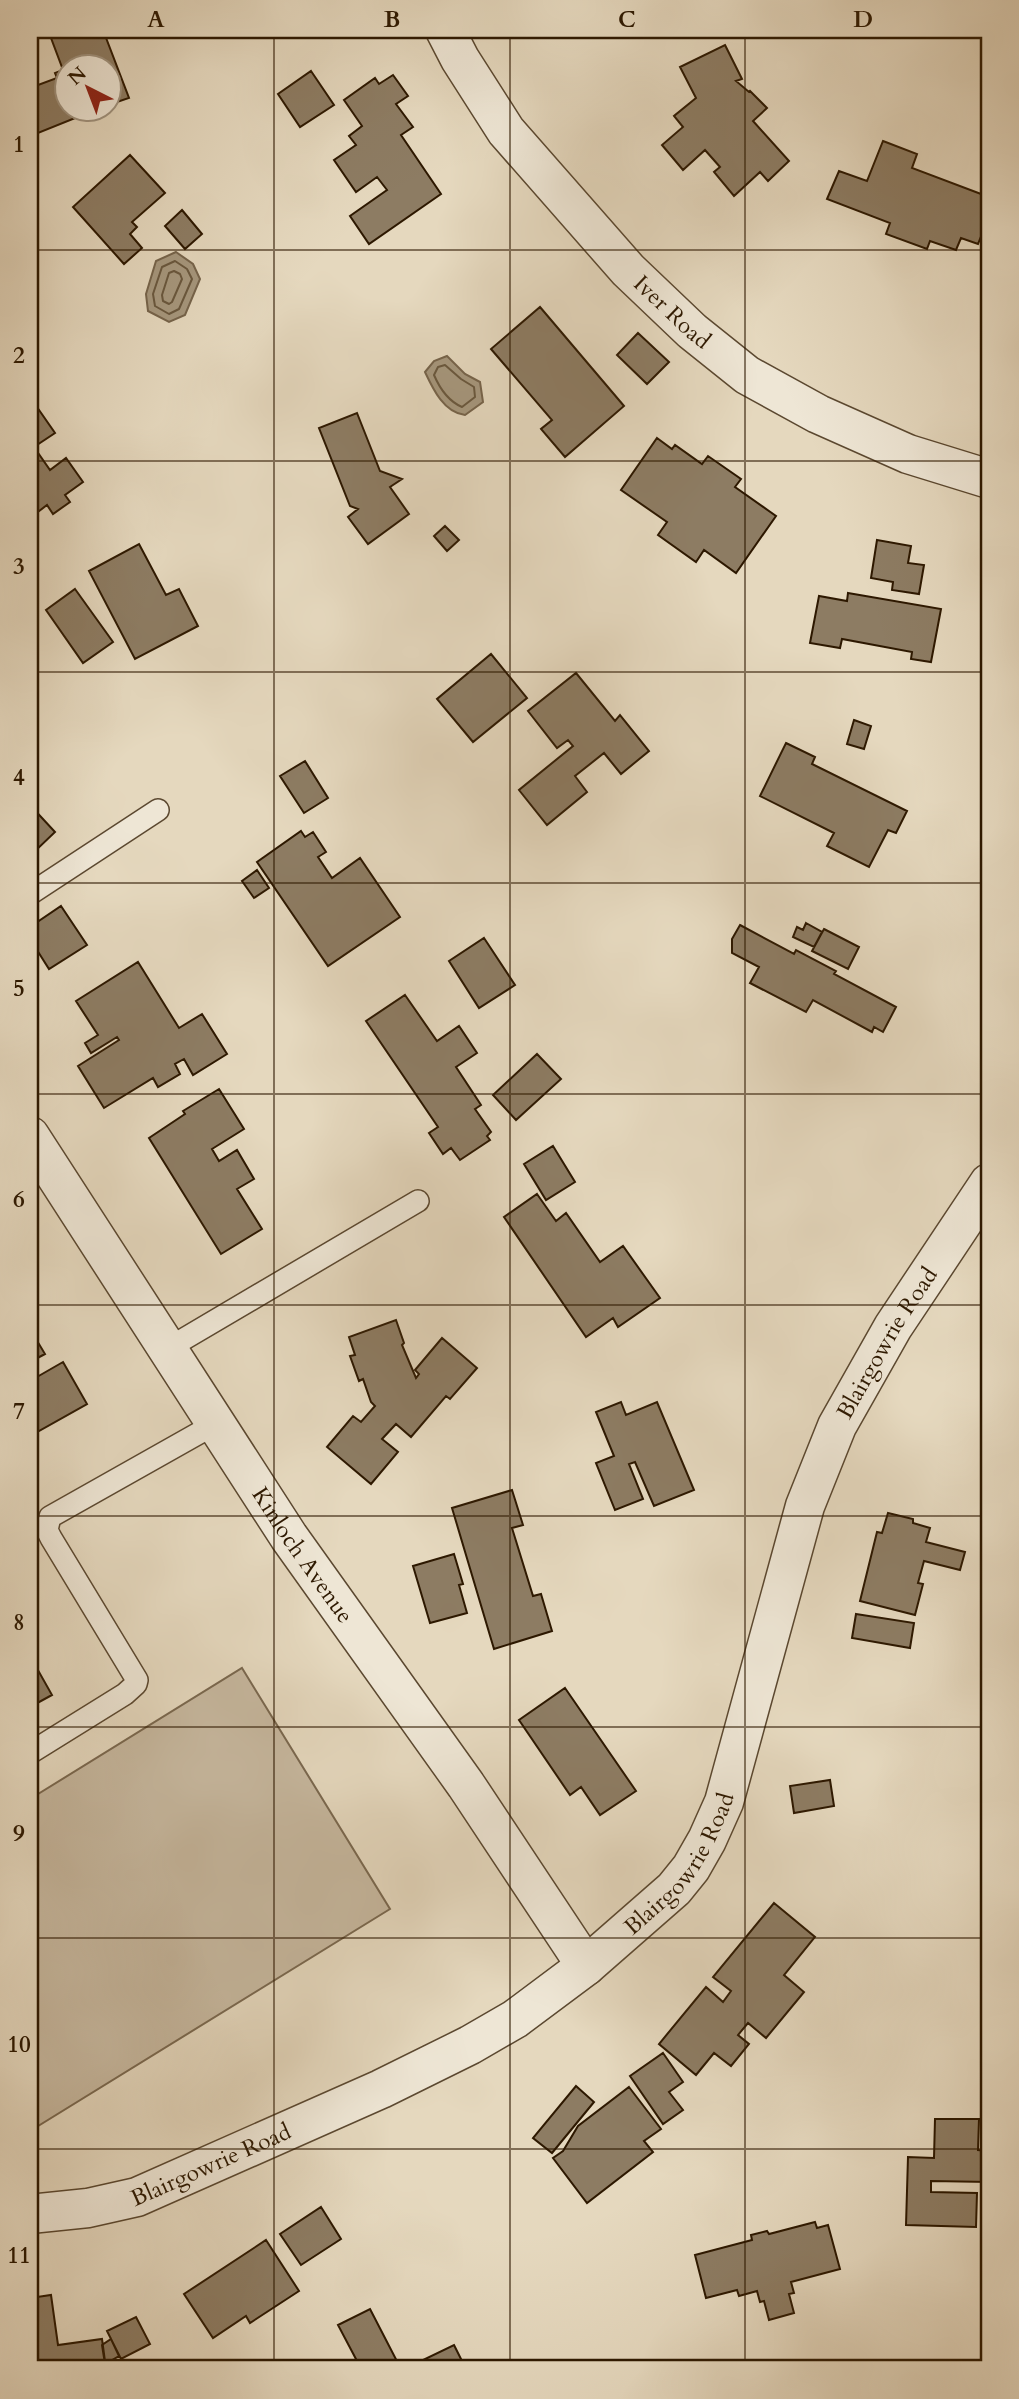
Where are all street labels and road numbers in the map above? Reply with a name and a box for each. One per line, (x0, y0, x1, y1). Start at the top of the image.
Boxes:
street label: Iver Road (627, 268, 718, 357)
street label: Blairgowrie Road (829, 1260, 945, 1424)
street label: Kinloch Avenue (245, 1481, 361, 1629)
street label: Blairgowrie Road (617, 1789, 742, 1942)
street label: Blairgowrie Road (126, 2116, 296, 2214)

